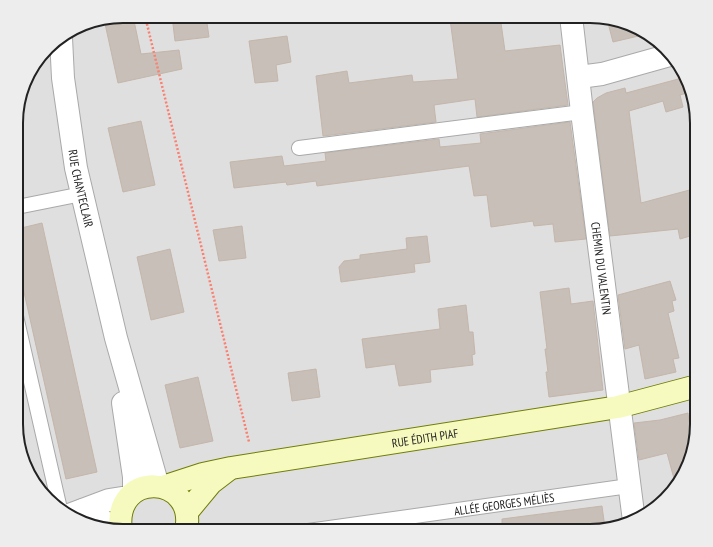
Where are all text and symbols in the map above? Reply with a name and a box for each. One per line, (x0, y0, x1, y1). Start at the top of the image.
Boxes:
street label: RUE CHANTECLAIR (66, 149, 97, 229)
street label: CHEMIN DU VALENTIN (589, 221, 615, 315)
street label: RUE ÉDITH PIAF (391, 425, 459, 450)
street label: ALLÉE GEORGES MÉLIÈS (453, 489, 555, 518)

